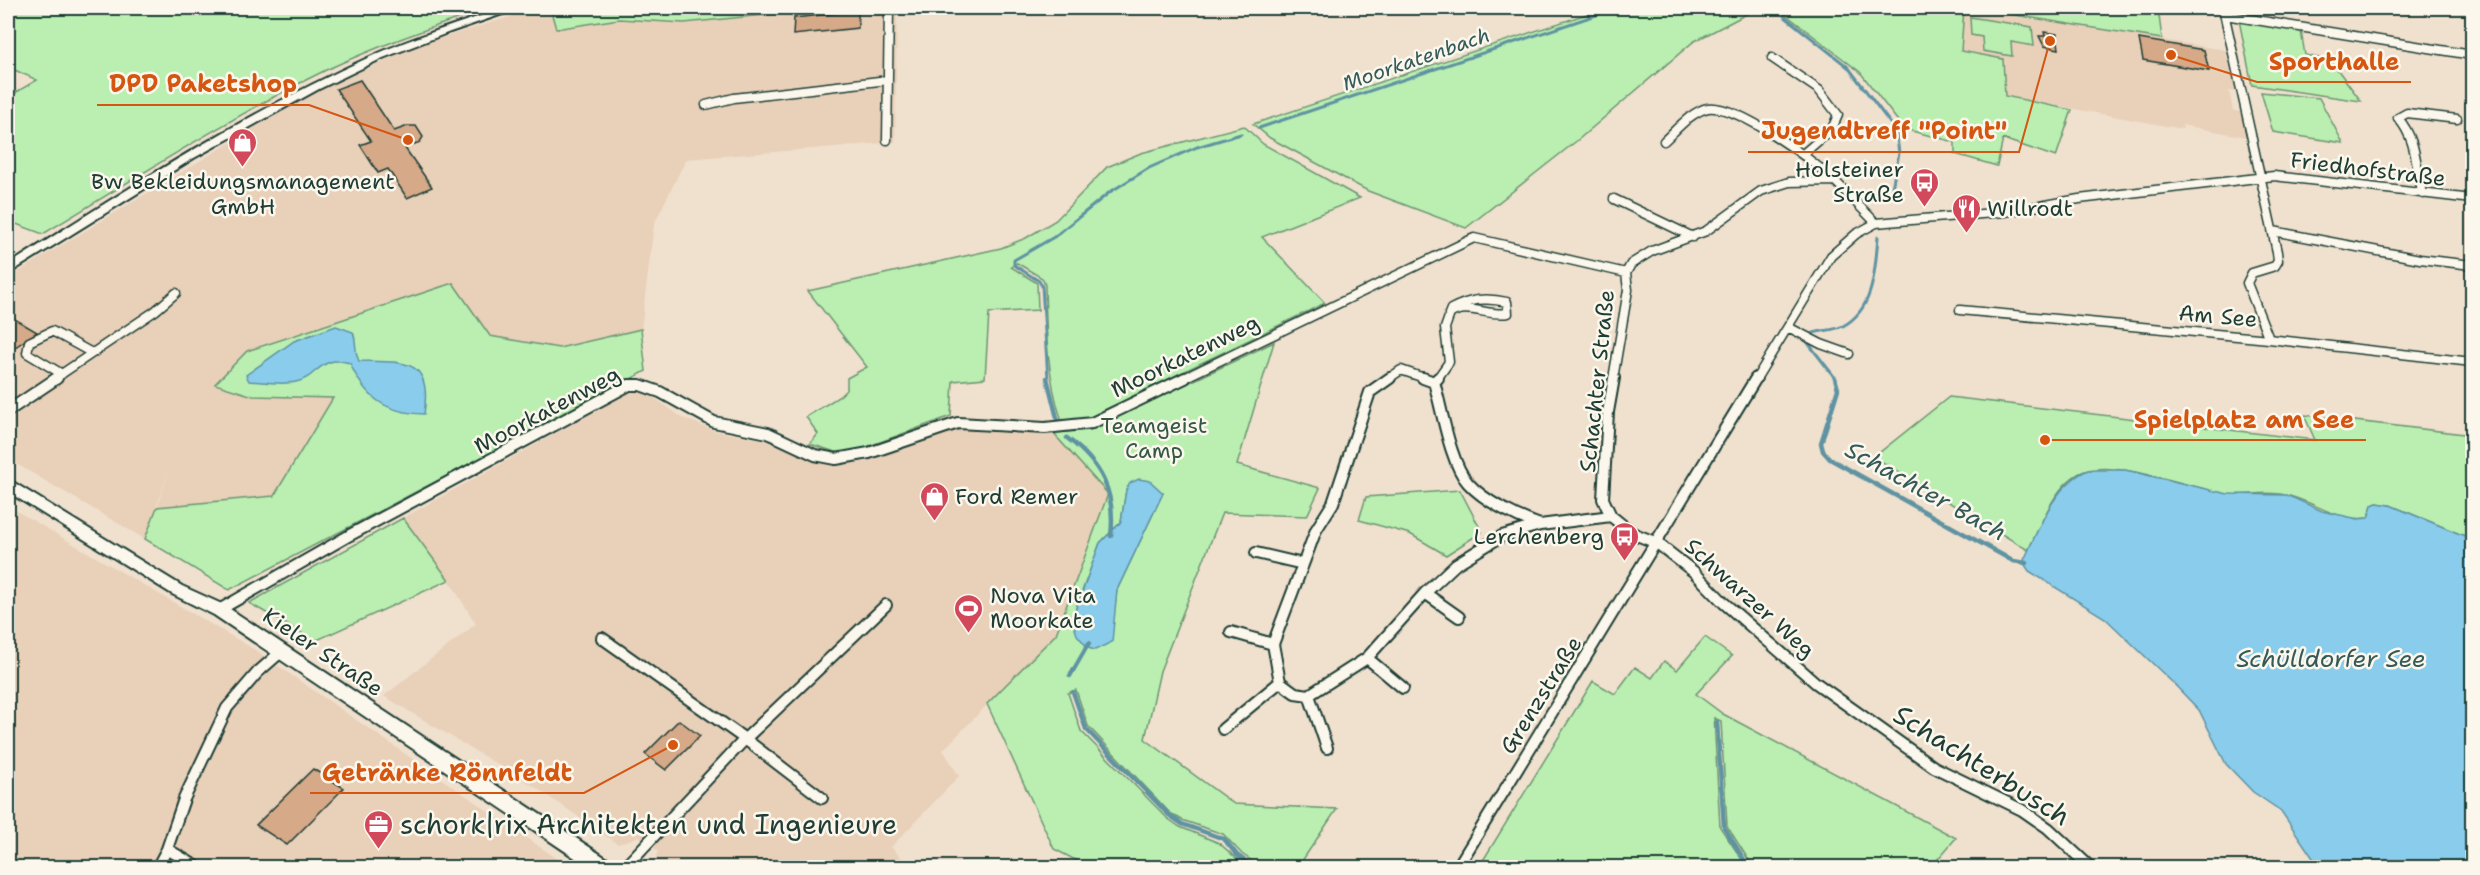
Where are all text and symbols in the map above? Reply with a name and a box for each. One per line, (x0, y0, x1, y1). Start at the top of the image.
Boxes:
water label: Moorkatenbach (1339, 22, 1493, 96)
callout: Sporthalle (2257, 40, 2411, 82)
text: Sporthalle (2269, 46, 2399, 78)
callout: DPD Paketshop (97, 63, 309, 105)
text: DPD Paketshop (109, 68, 297, 100)
callout: Jugendtreff "Point" (1748, 110, 2019, 152)
text: Jugendtreff "Point" (1761, 115, 2007, 147)
shop icon: Bw Bekleidungsmanagement GmbH (227, 126, 259, 168)
street label: Friedhofstraße (2289, 145, 2447, 193)
place label: Holsteiner Straße (1795, 155, 1904, 209)
bus stop icon: Holsteiner Straße (1909, 166, 1941, 208)
place label: Bw Bekleidungsmanagement GmbH (91, 167, 395, 221)
restaurant icon: Willrodt (1950, 192, 1982, 234)
place label: Willrodt (1987, 194, 2073, 223)
street label: Schachter Straße (1573, 288, 1621, 474)
street label: Am See (2177, 298, 2259, 334)
street label: Moorkatenweg (1106, 308, 1264, 404)
street label: Moorkatenweg (469, 359, 625, 461)
callout: Spielplatz am See (2121, 398, 2366, 440)
text: Spielplatz am See (2134, 404, 2354, 436)
park label: Teamgeist Camp (1101, 411, 1208, 465)
water label: Schachter Bach (1840, 433, 2012, 549)
shop icon: Ford Remer (918, 480, 950, 522)
place label: Ford Remer (955, 482, 1079, 511)
bus stop icon: Lerchenberg (1609, 520, 1641, 562)
place label: Lerchenberg (1474, 522, 1604, 551)
street label: Schwarzer Weg (1679, 532, 1821, 664)
place label: Nova Vita Moorkate (990, 581, 1096, 635)
sports icon: Nova Vita Moorkate (953, 592, 985, 634)
street label: Kieler Straße (257, 601, 389, 703)
street label: Grenzstraße (1493, 631, 1589, 759)
water label: Schülldorfer See (2236, 643, 2426, 675)
street label: Schachterbusch (1886, 696, 2078, 834)
callout: Getränke Rönnfeldt (310, 751, 584, 793)
text: Getränke Rönnfeldt (322, 757, 572, 789)
place label: schork|rix Architekten und Ingenieure (400, 806, 897, 843)
office icon: schork|rix Architekten und Ingenieure (363, 808, 395, 850)

